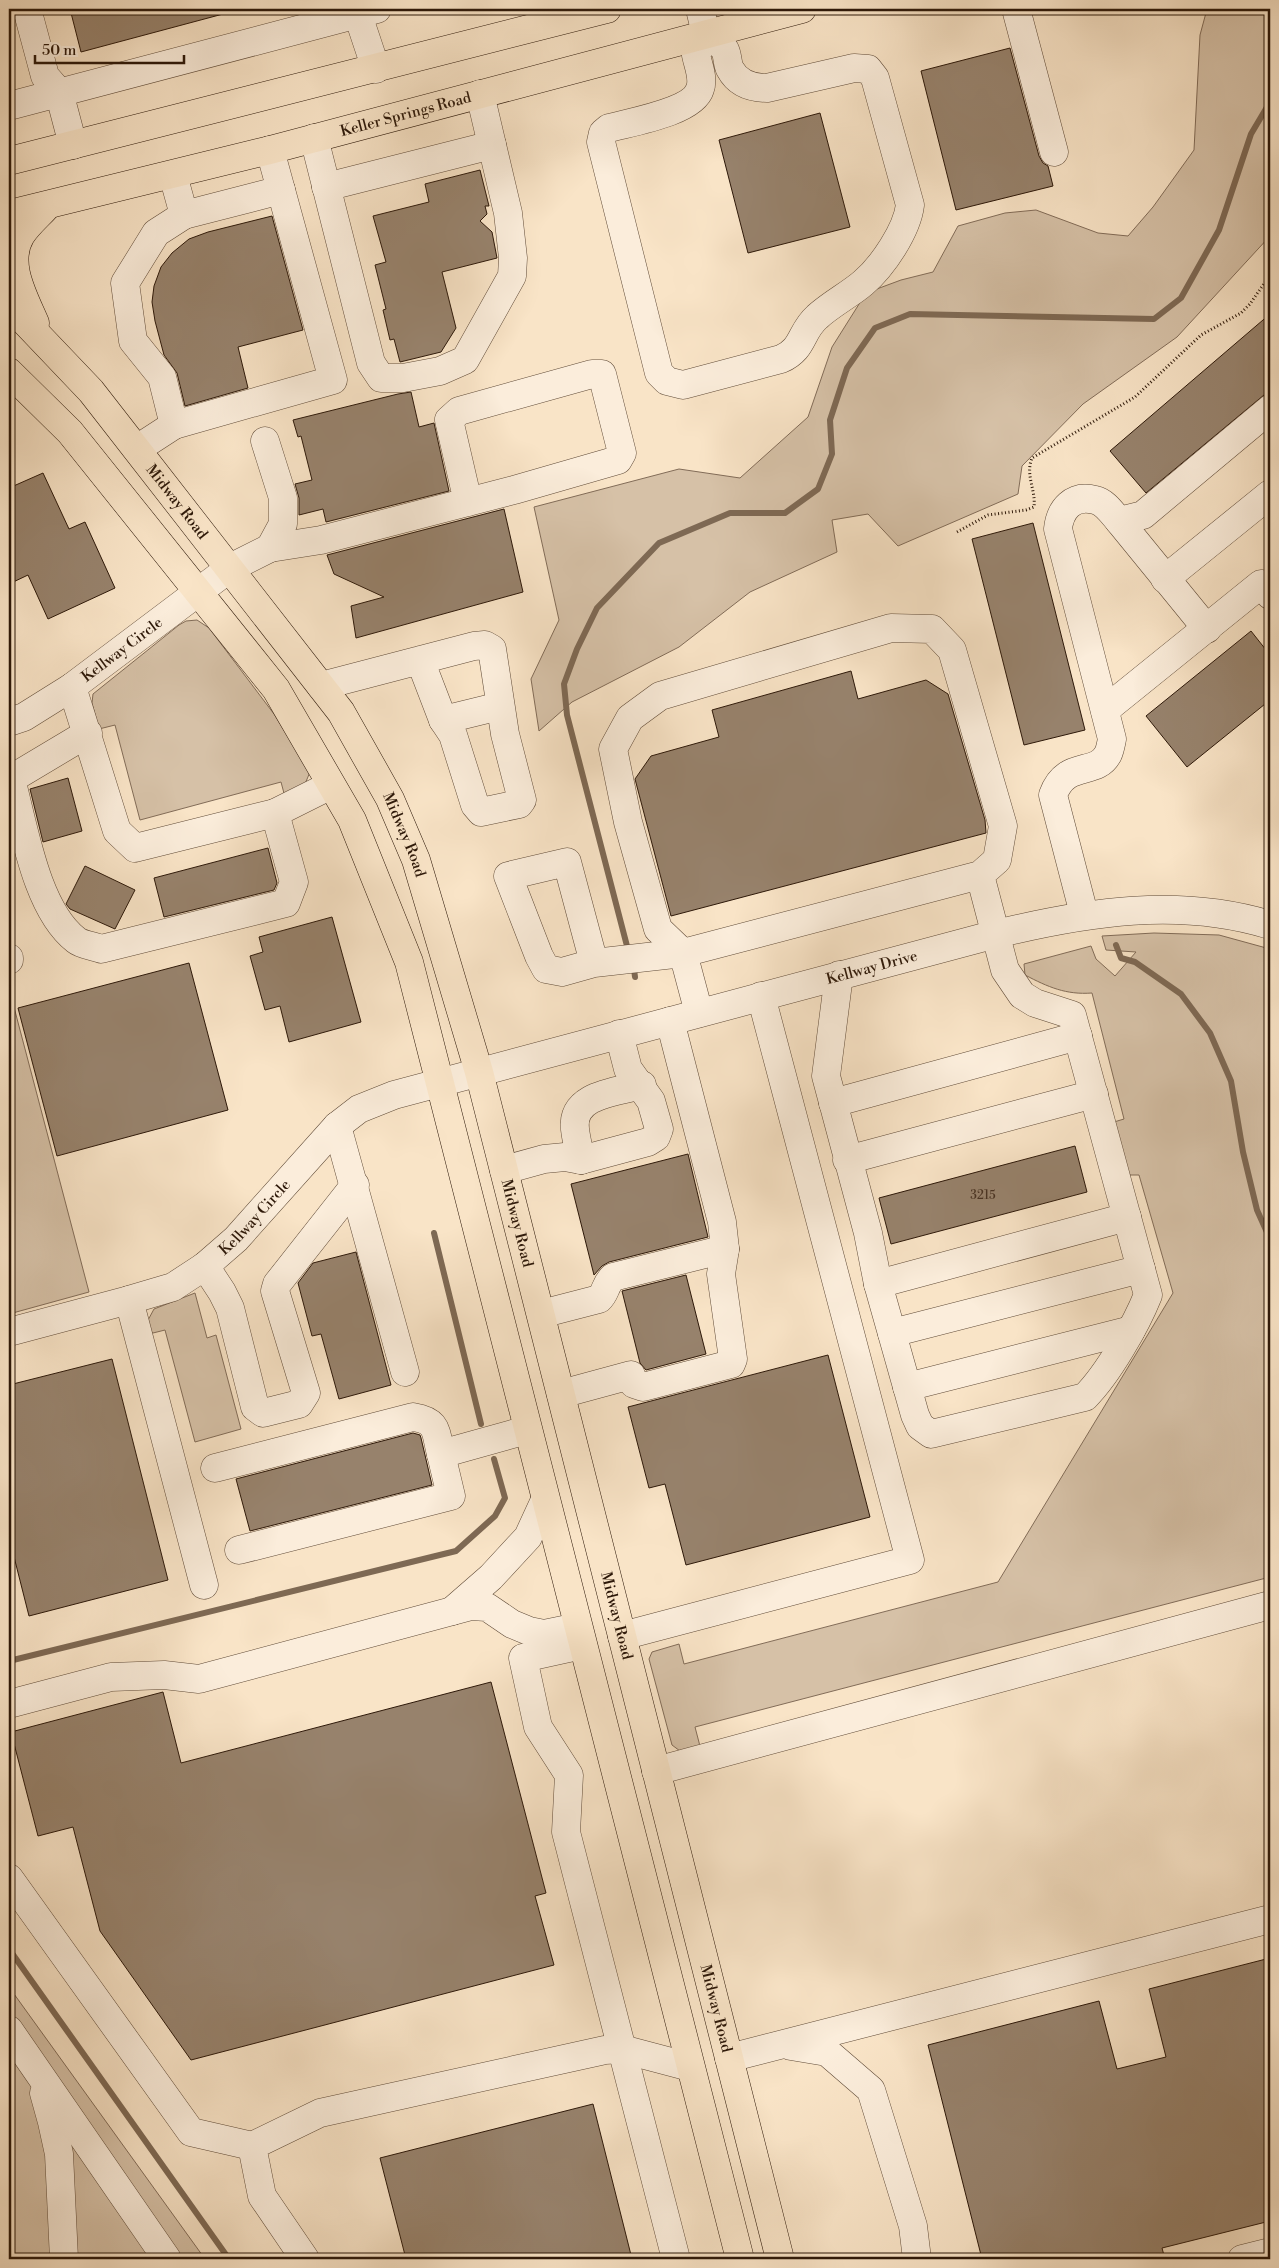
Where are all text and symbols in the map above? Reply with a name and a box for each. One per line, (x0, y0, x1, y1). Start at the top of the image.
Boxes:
scale bar (35, 32, 184, 64)
text: 50 m (42, 41, 76, 60)
street label: Keller Springs Road (338, 88, 474, 141)
street label: Midway Road (142, 461, 212, 544)
street label: Kellway Circle (78, 613, 167, 686)
street label: Midway Road (378, 789, 430, 880)
street label: Kellway Drive (824, 946, 920, 989)
street label: Kellway Circle (215, 1176, 295, 1260)
street label: Midway Road (497, 1177, 537, 1270)
house number: 3215 (970, 1188, 996, 1203)
street label: Midway Road (596, 1570, 637, 1662)
street label: Midway Road (696, 1962, 736, 2055)

